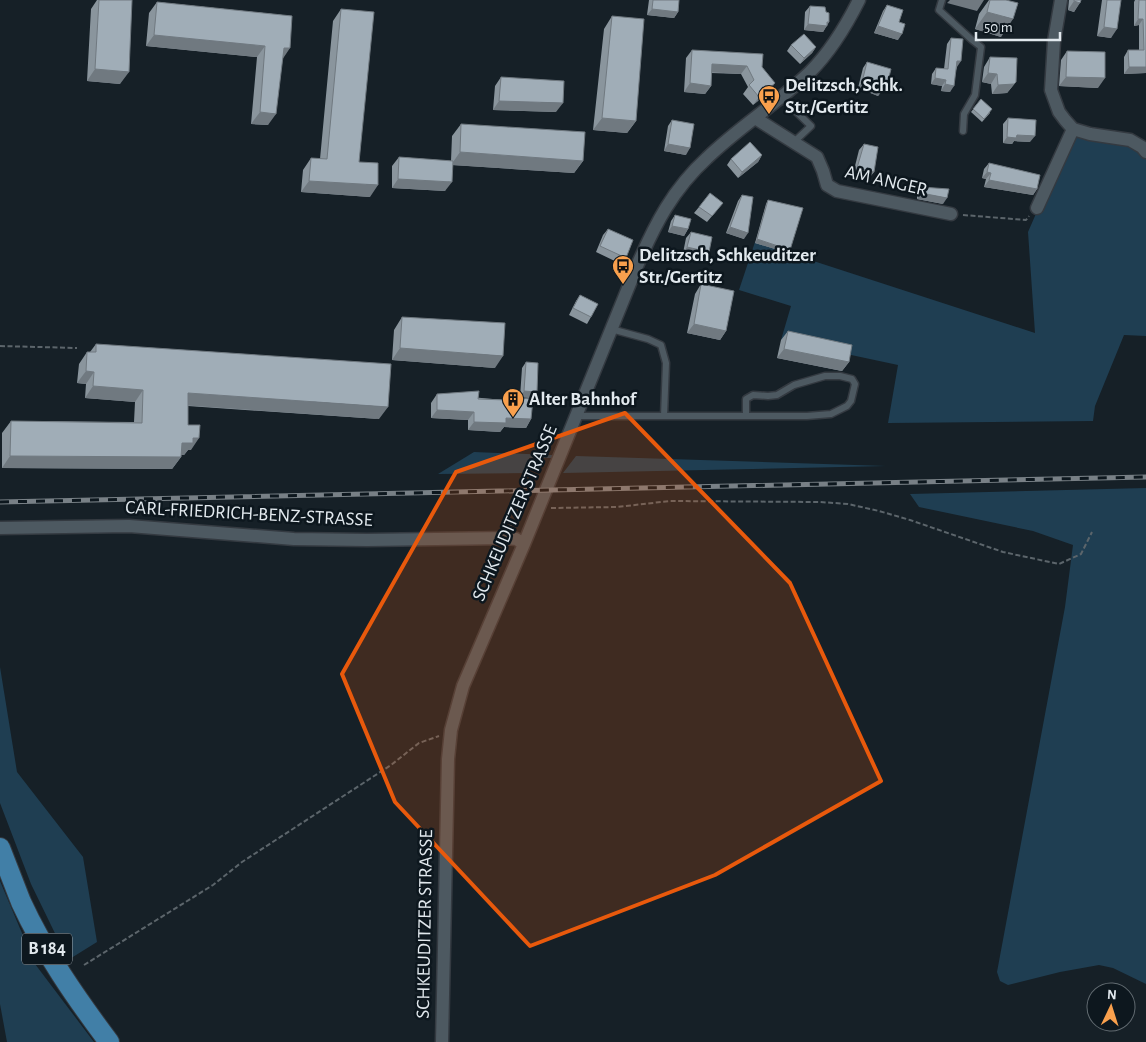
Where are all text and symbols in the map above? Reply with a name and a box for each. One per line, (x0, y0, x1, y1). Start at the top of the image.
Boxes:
scale bar (976, 10, 1060, 42)
text: 50 m (984, 20, 1013, 35)
place label: Delitzsch, Schk. Str./Gertitz (785, 76, 903, 117)
bus stop icon: Delitzsch, Schk. Str./Gertitz (757, 84, 781, 115)
street label: AM ANGER (843, 162, 929, 200)
place label: Delitzsch, Schkeuditzer Str./Gertitz (639, 246, 816, 287)
bus stop icon: Delitzsch, Schkeuditzer Str./Gertitz (611, 254, 635, 285)
building icon: Alter Bahnhof (501, 387, 525, 418)
place label: Alter Bahnhof (529, 390, 638, 409)
street label: SCHKEUDITZER STRASSE (469, 422, 561, 604)
street label: CARL-FRIEDRICH-BENZ-STRASSE (125, 498, 373, 530)
street label: SCHKEUDITZER STRASSE (414, 829, 436, 1019)
road number: B 184 (22, 934, 72, 964)
north arrow (1086, 982, 1136, 1032)
text: N (1106, 988, 1117, 1002)

